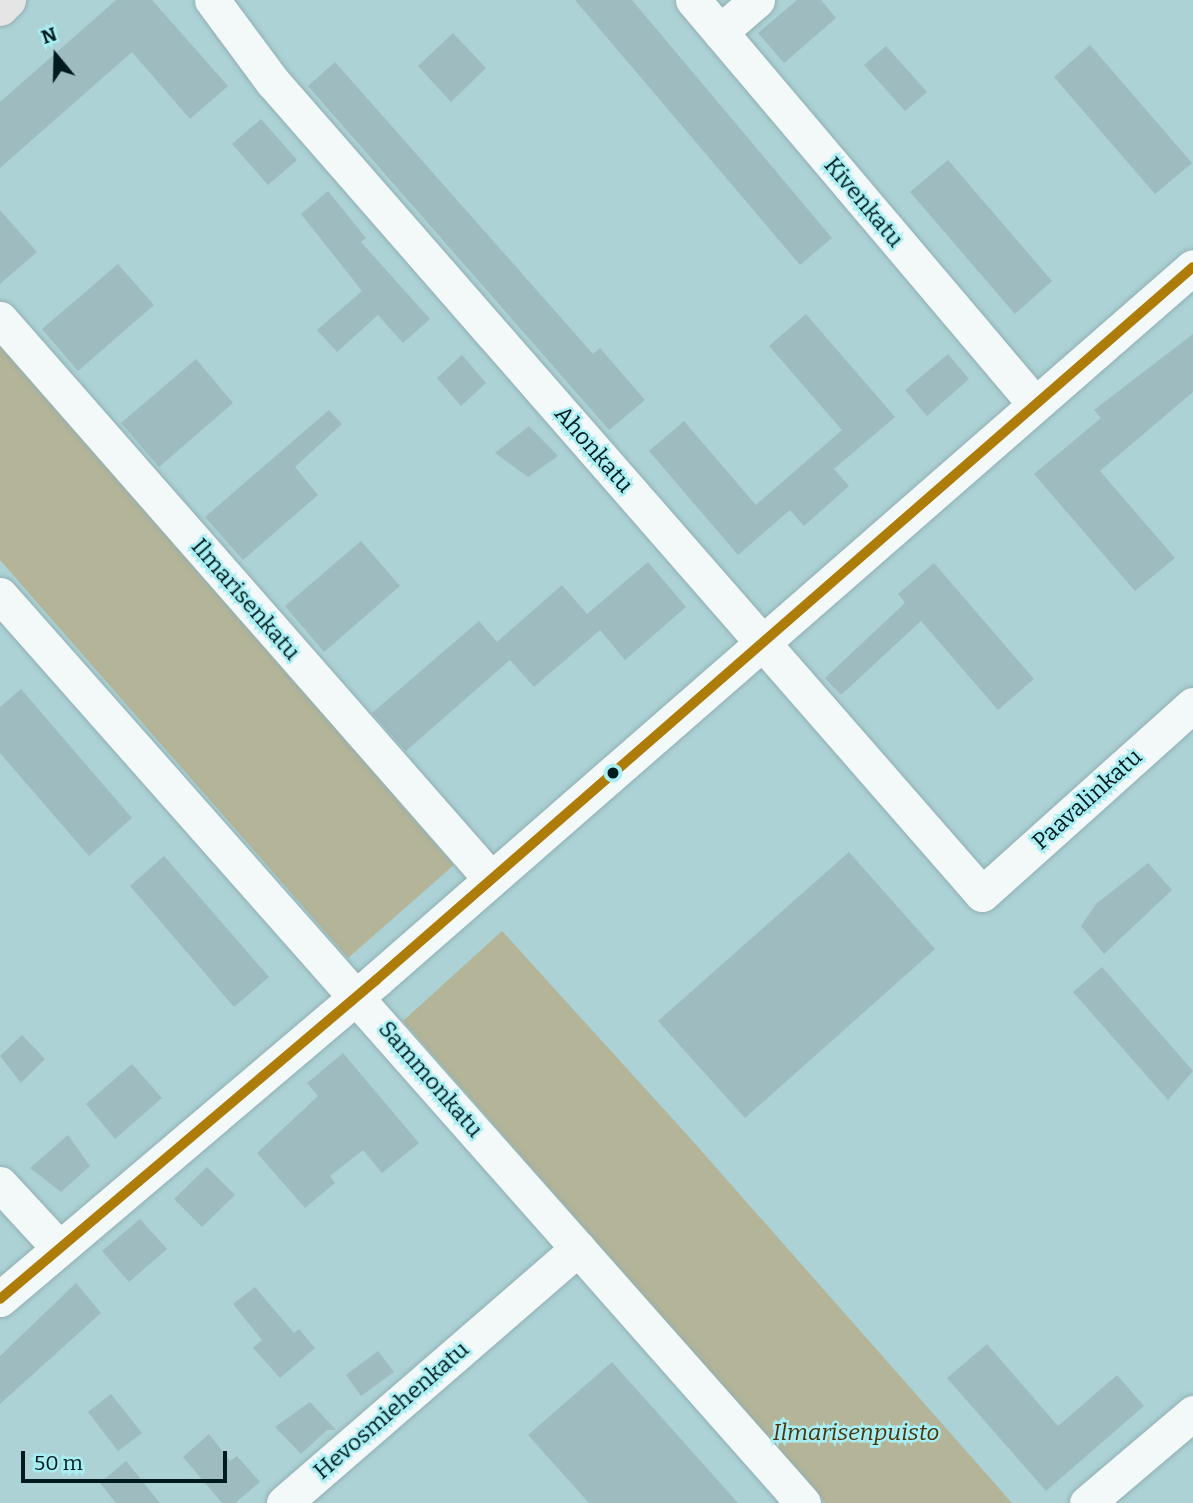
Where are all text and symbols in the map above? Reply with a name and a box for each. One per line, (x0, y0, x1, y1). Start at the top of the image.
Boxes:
north arrow (21, 21, 91, 91)
text: N (38, 22, 60, 49)
street label: Kivenkatu (818, 151, 910, 253)
street label: Ahonkatu (549, 400, 639, 498)
street label: Ilmarisenkatu (186, 533, 306, 665)
street label: Paavalinkatu (1027, 743, 1147, 855)
unlabelled marker (606, 766, 620, 780)
street label: Sammonkatu (373, 1015, 489, 1143)
street label: Hevosmiehenkatu (308, 1335, 474, 1485)
park label: Ilmarisenpuisto (773, 1418, 939, 1446)
scale bar (24, 1436, 231, 1480)
text: 50 m (34, 1450, 83, 1476)

